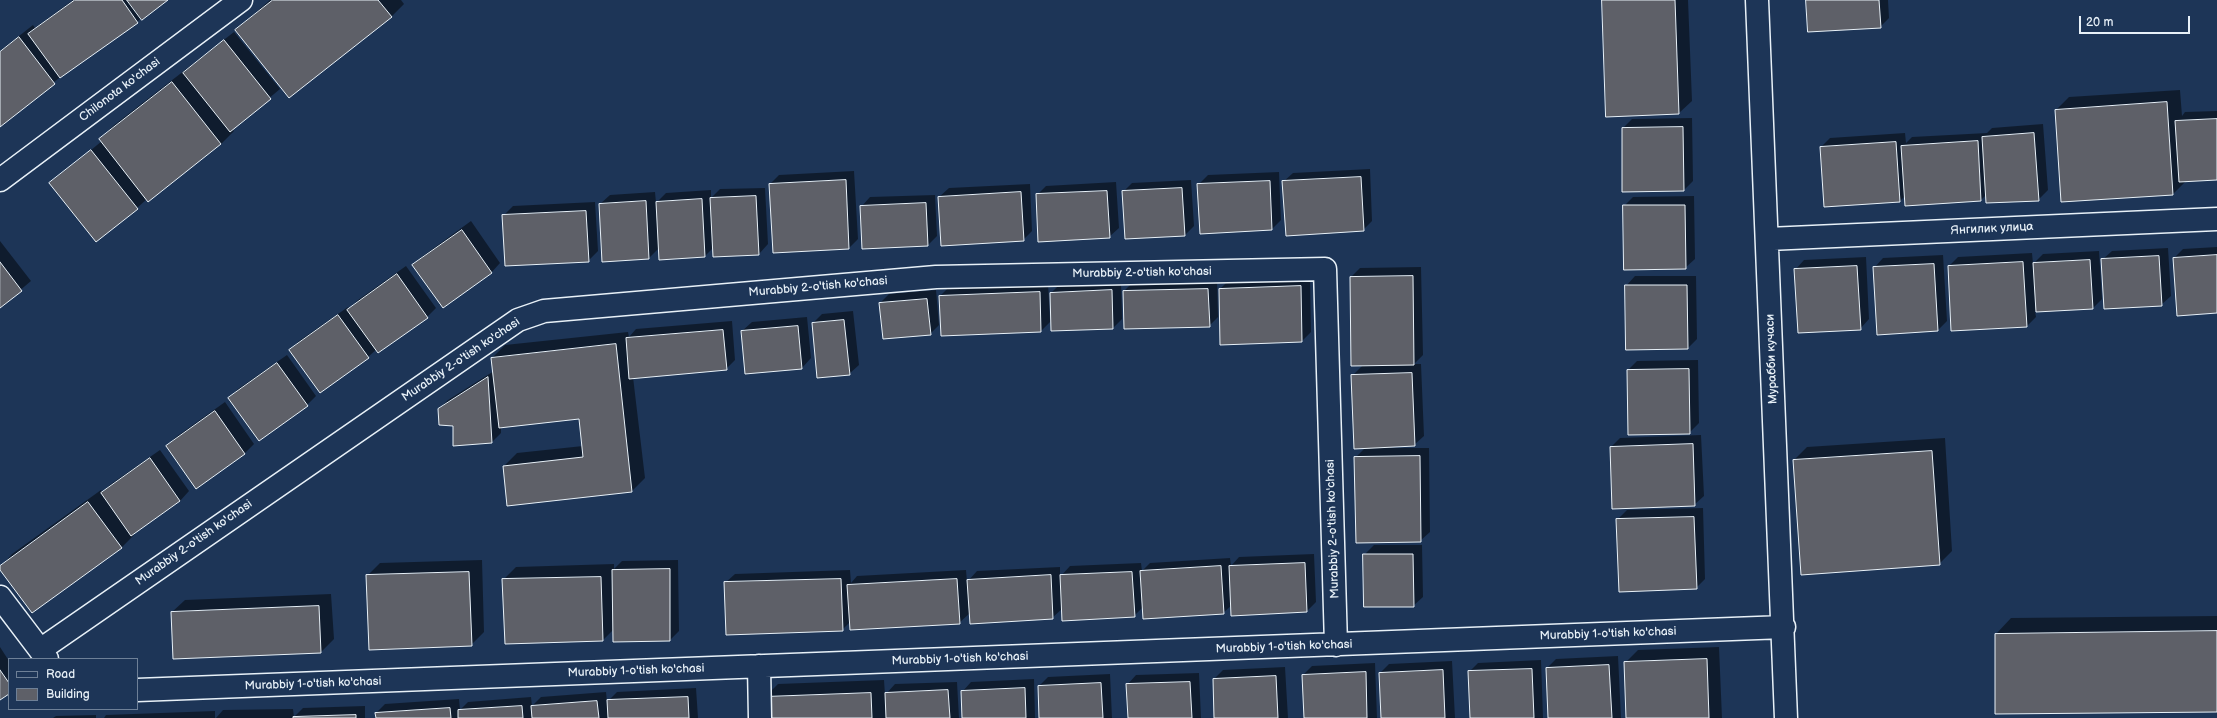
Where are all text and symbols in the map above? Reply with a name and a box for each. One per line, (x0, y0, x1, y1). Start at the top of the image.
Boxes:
scale bar (2081, 8, 2192, 34)
text: 20 m (2086, 15, 2113, 30)
street label: Chilonota ko'chasi (77, 55, 163, 125)
street label: Янгилик улица (1950, 220, 2034, 238)
street label: Murabbiy 2-o'tish ko'chasi (1072, 265, 1212, 281)
street label: Murabbiy 2-o'tish ko'chasi (748, 274, 888, 300)
street label: Мурабби кучаси (1763, 314, 1781, 404)
street label: Murabbiy 2-o'tish ko'chasi (399, 315, 523, 405)
street label: Murabbiy 2-o'tish ko'chasi (1323, 459, 1343, 599)
street label: Murabbiy 2-o'tish ko'chasi (133, 497, 255, 589)
street label: Murabbiy 1-o'tish ko'chasi (1539, 624, 1677, 644)
street label: Murabbiy 1-o'tish ko'chasi (1215, 637, 1353, 657)
street label: Murabbiy 1-o'tish ko'chasi (891, 649, 1029, 669)
legend (8, 658, 138, 710)
street label: Murabbiy 1-o'tish ko'chasi (567, 661, 705, 681)
text: Road (46, 667, 75, 682)
street label: Murabbiy 1-o'tish ko'chasi (244, 674, 382, 694)
text: Building (46, 687, 90, 702)

